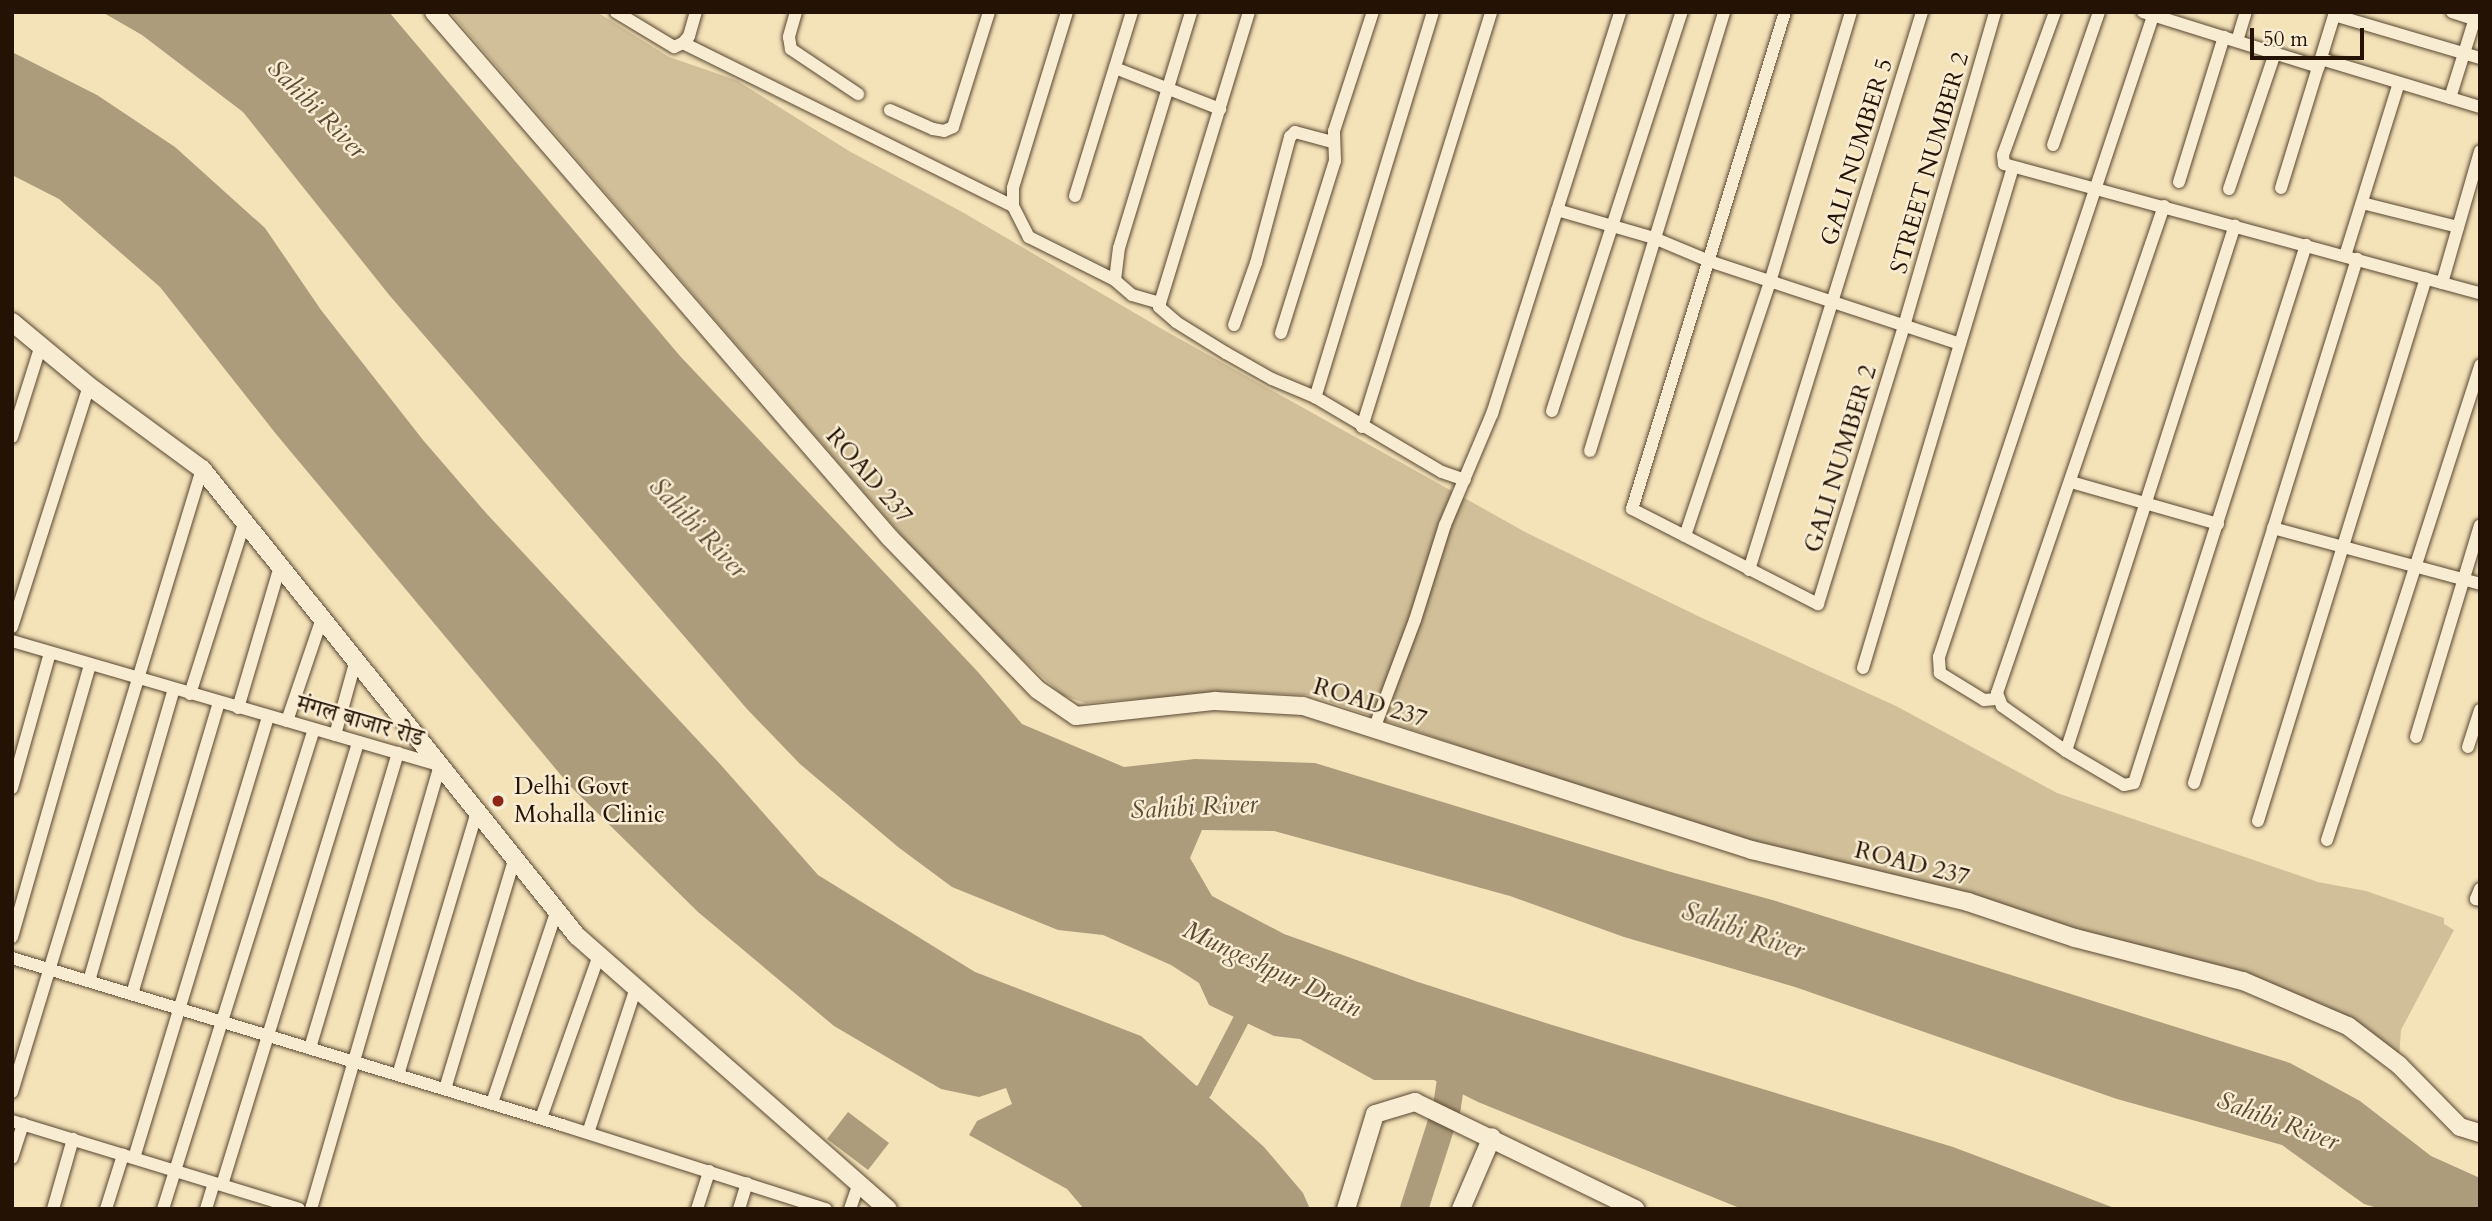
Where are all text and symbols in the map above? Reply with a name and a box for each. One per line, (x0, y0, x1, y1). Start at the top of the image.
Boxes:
scale bar (2254, 14, 2368, 58)
text: 50 m (2263, 25, 2308, 54)
street label: STREET NUMBER 2 (1885, 49, 1975, 277)
water label: Sahibi River (261, 53, 373, 165)
street label: GALI NUMBER 5 (1815, 55, 1899, 249)
street label: GALI NUMBER 2 (1799, 362, 1883, 556)
street label: ROAD 237 (820, 422, 918, 530)
water label: Sahibi River (643, 471, 753, 585)
street label: ROAD 237 (1310, 672, 1430, 734)
street label: मंगल बाजार रोड (293, 689, 427, 753)
place label: Delhi Govt Mohalla Clinic (514, 773, 665, 829)
water label: Sahibi River (1130, 788, 1258, 826)
marker: Delhi Govt Mohalla Clinic (488, 791, 508, 811)
street label: ROAD 237 (1852, 836, 1972, 892)
water label: Sahibi River (1678, 896, 1808, 966)
water label: Mungeshpur Drain (1178, 914, 1366, 1024)
water label: Sahibi River (2213, 1085, 2343, 1157)

